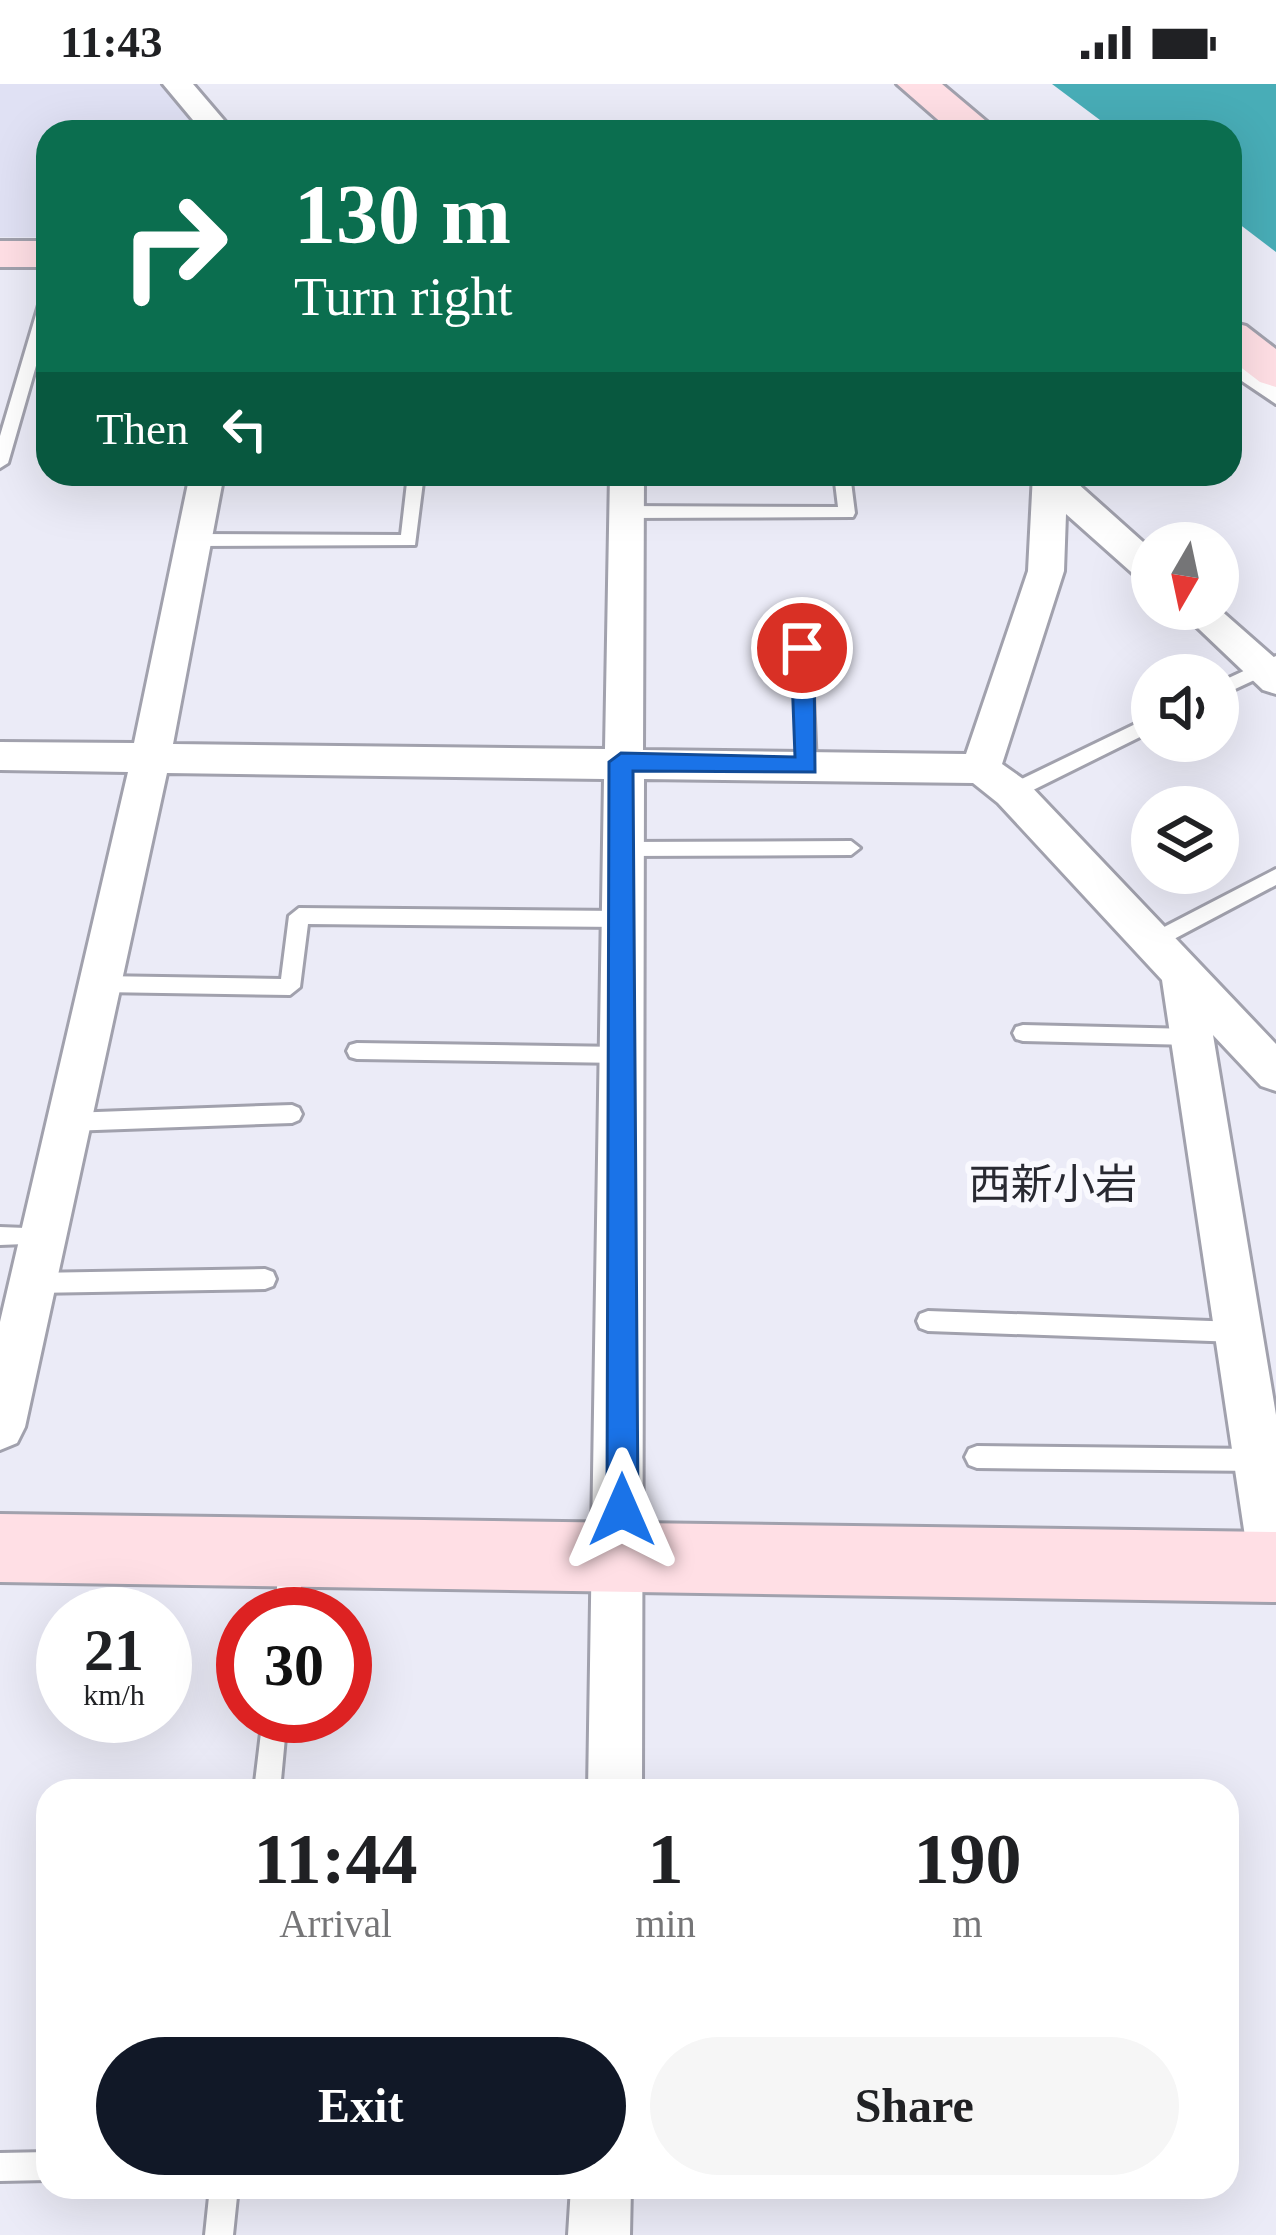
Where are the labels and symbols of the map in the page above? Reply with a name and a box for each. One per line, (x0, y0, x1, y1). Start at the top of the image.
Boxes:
north arrow (1131, 522, 1239, 630)
pin (751, 597, 853, 699)
district label: 西新小岩 (969, 1162, 1137, 1208)
position arrow (559, 1447, 685, 1573)
speed limit sign: 30 (216, 1587, 372, 1743)

